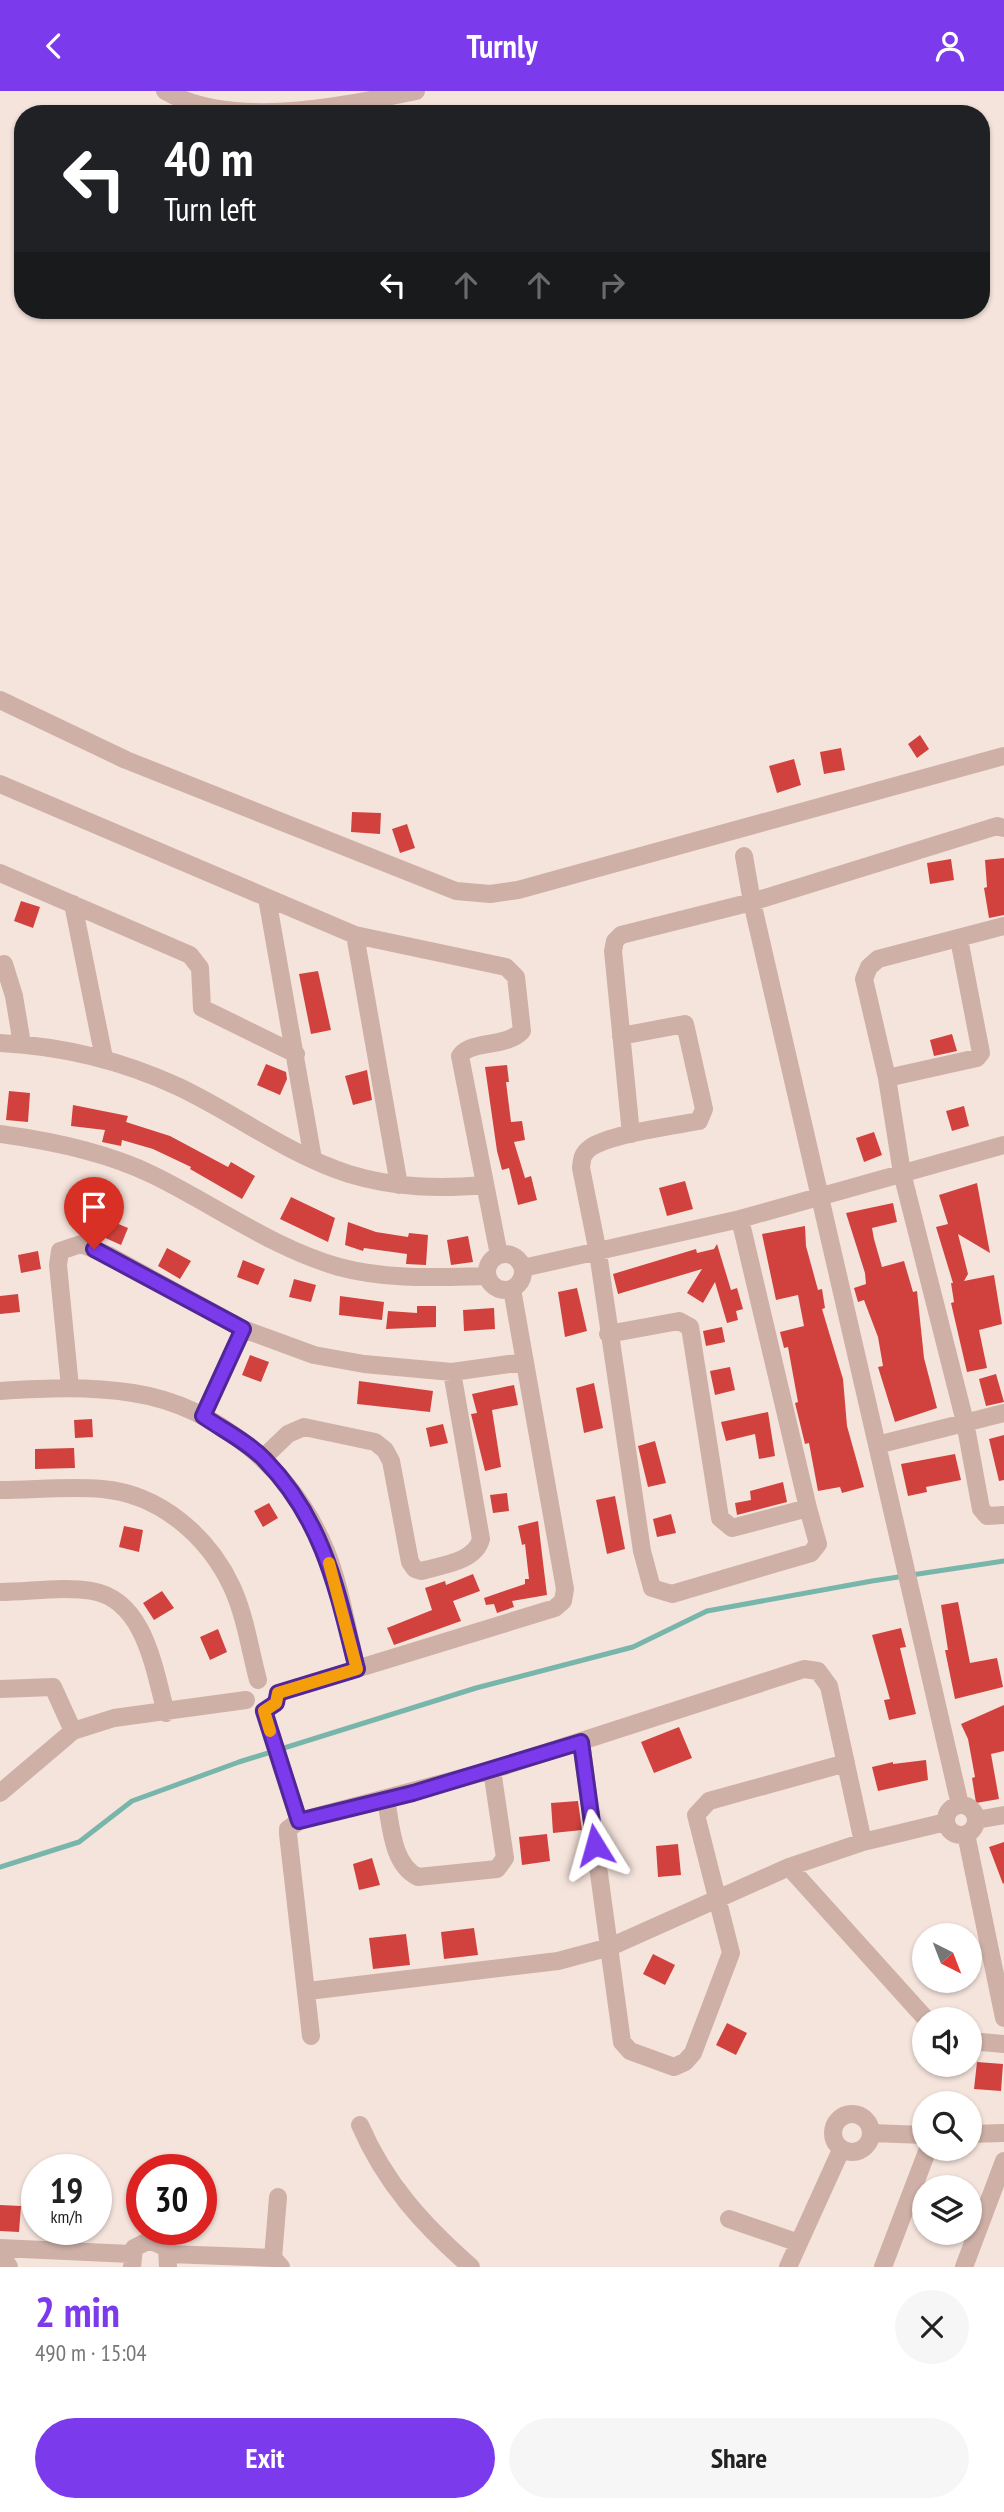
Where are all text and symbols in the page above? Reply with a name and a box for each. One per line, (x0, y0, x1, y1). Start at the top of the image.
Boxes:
text: Turnly (466, 25, 538, 67)
icon: back (35, 27, 73, 65)
icon: person (931, 27, 969, 65)
text: 40 m (164, 126, 253, 190)
icon: left (49, 133, 140, 224)
text: Turn left (164, 188, 256, 230)
icon: left (374, 266, 412, 304)
icon: ahead (447, 266, 485, 304)
icon: ahead (520, 266, 558, 304)
icon: right (593, 266, 631, 304)
pin (64, 1177, 124, 1249)
icon: arrive (75, 1188, 113, 1226)
position arrow (558, 1808, 632, 1882)
north arrow (912, 1923, 982, 1993)
map controls (912, 1923, 982, 2245)
button: sound (912, 2007, 982, 2077)
button: search (912, 2091, 982, 2161)
speed limit sign: 30 (126, 2154, 217, 2245)
text: 19 (50, 2167, 83, 2213)
button: layers (912, 2175, 982, 2245)
text: km/h (51, 2205, 82, 2228)
text: 2 min (35, 2284, 120, 2339)
button: close (895, 2290, 969, 2364)
text: 490 m · 15:04 (35, 2338, 147, 2367)
button: Exit (35, 2418, 495, 2498)
button: Share (509, 2418, 969, 2498)

